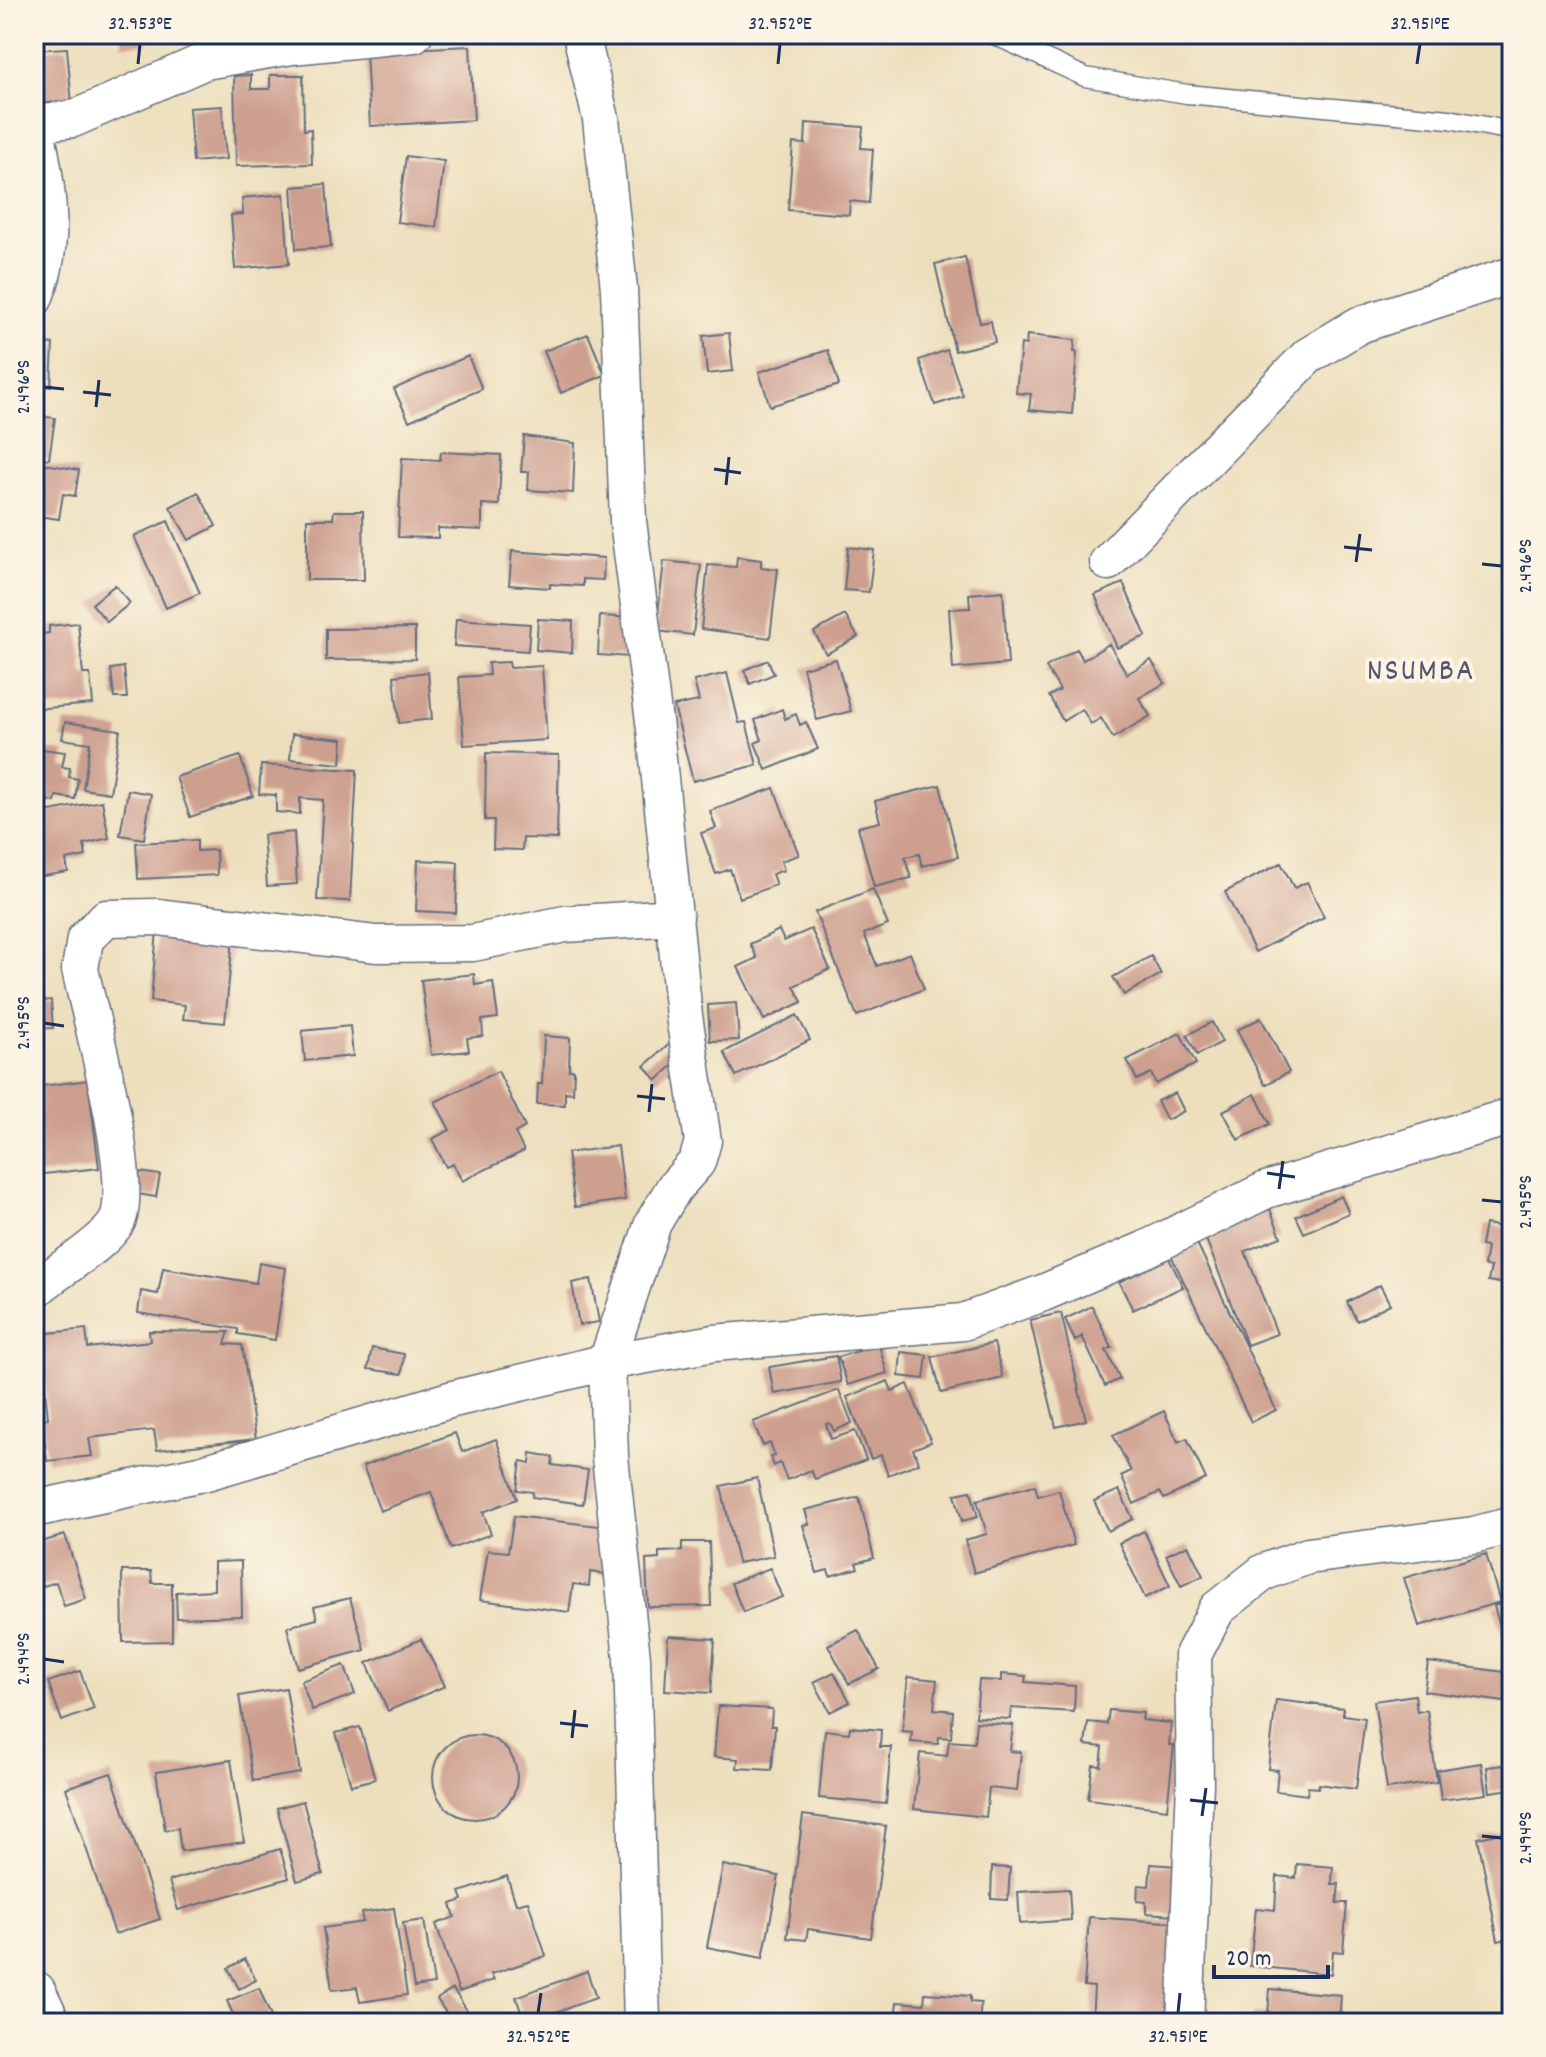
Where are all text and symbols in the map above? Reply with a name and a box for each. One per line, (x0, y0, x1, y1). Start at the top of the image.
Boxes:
text: 32.953°E (108, 11, 172, 39)
text: 32.952°E (748, 11, 812, 39)
text: 32.951°E (1390, 11, 1450, 39)
text: 2.496°S (11, 360, 39, 414)
text: 2.496°S (1513, 539, 1541, 593)
district label: NSUMBA (1367, 650, 1475, 696)
text: 2.495°S (11, 996, 39, 1050)
text: 2.495°S (1513, 1175, 1541, 1229)
text: 2.494°S (11, 1632, 39, 1686)
text: 2.494°S (1513, 1811, 1541, 1865)
scale bar (1214, 1929, 1328, 1979)
text: 20 m (1226, 1943, 1272, 1977)
text: 32.952°E (506, 2024, 570, 2052)
text: 32.951°E (1148, 2024, 1208, 2052)

